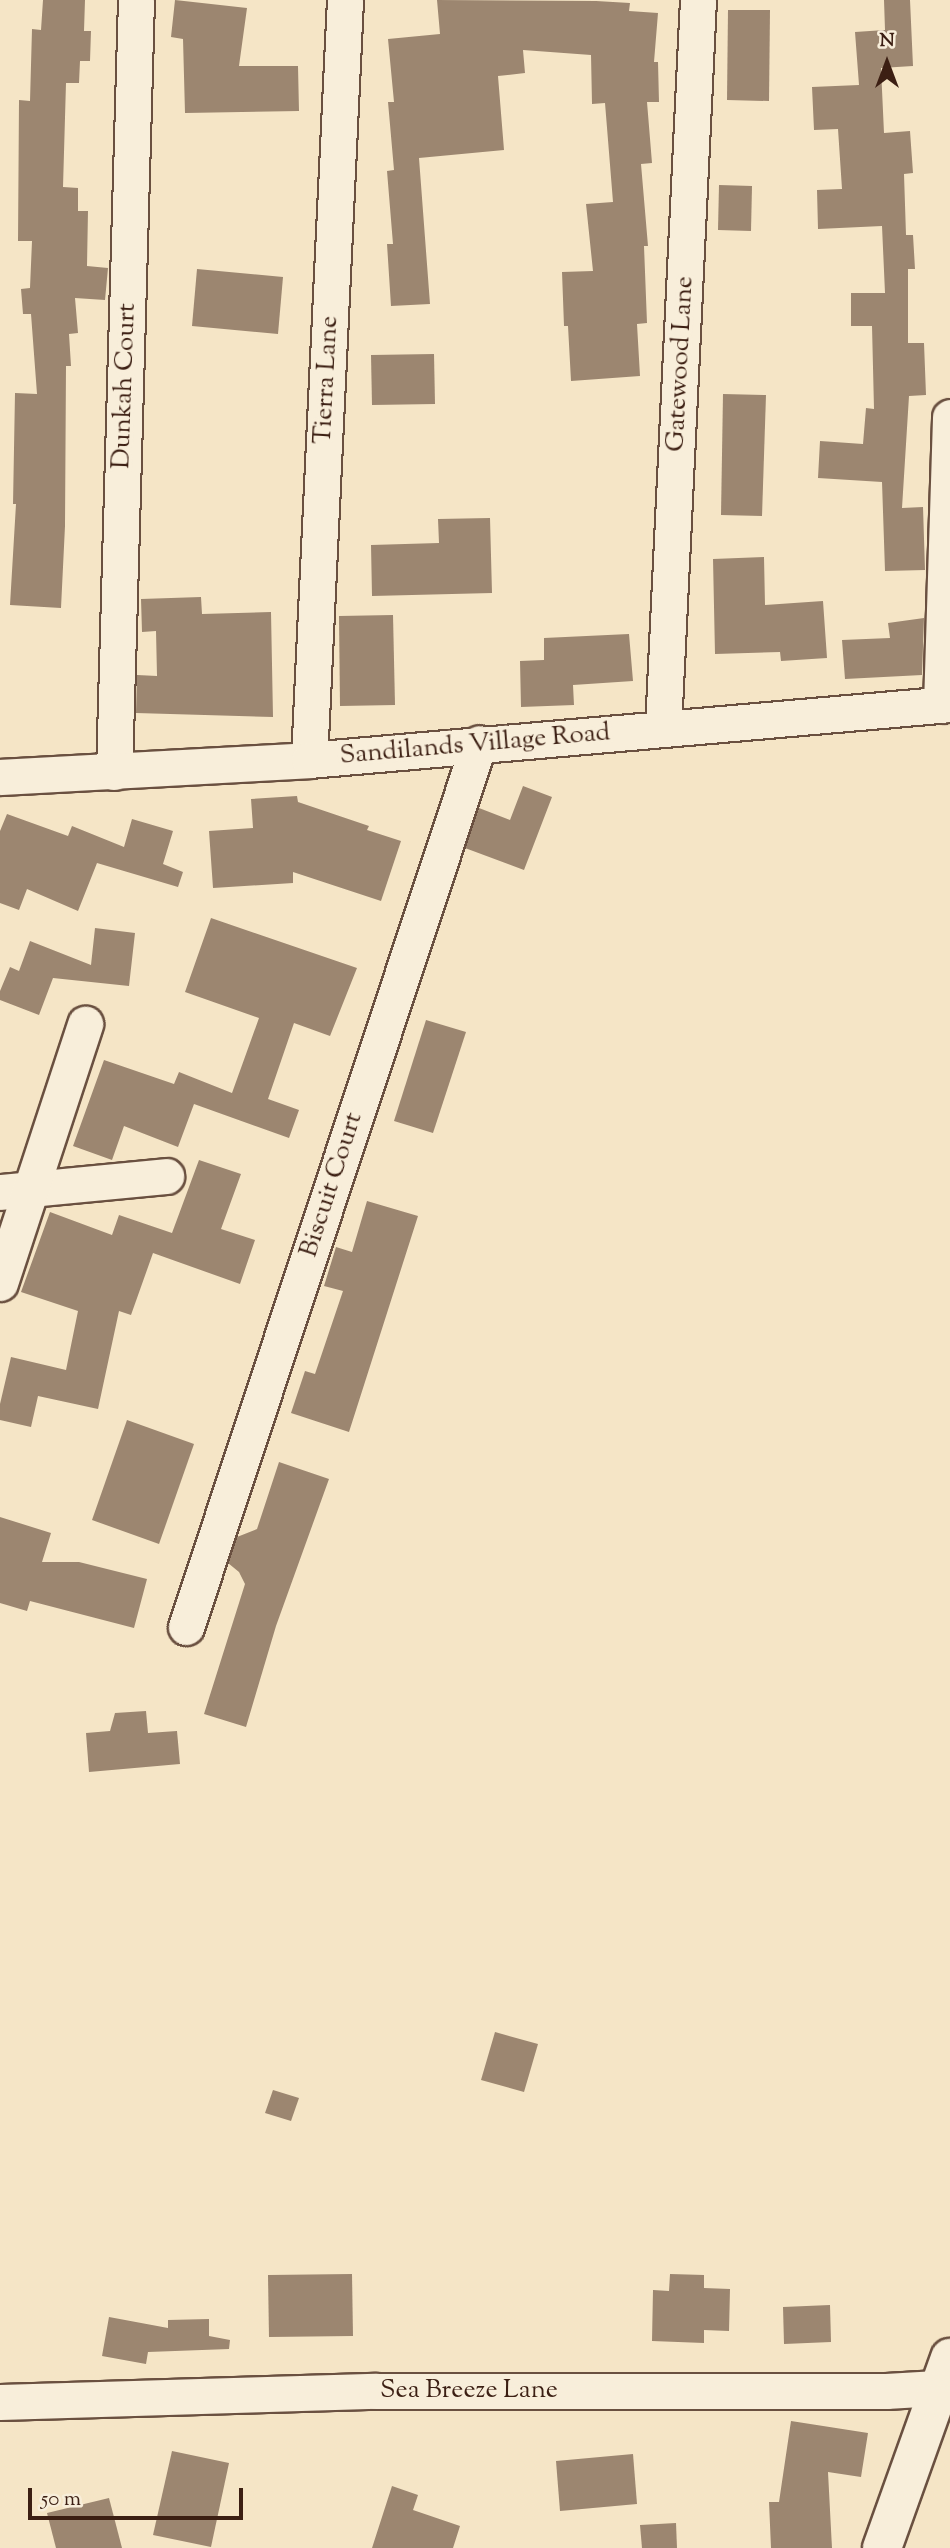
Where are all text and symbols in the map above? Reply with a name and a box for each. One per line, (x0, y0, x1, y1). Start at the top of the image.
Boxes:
north arrow (852, 28, 922, 98)
text: N (879, 28, 895, 55)
street label: Gatewood Lane (661, 275, 701, 453)
street label: Dunkah Court (107, 303, 143, 469)
street label: Tierra Lane (308, 315, 346, 445)
street label: Sandilands Village Road (339, 718, 611, 772)
street label: Biscuit Court (294, 1109, 370, 1261)
street label: Sea Breeze Lane (380, 2375, 558, 2407)
scale bar (32, 2474, 247, 2518)
text: 50 m (41, 2485, 81, 2515)

